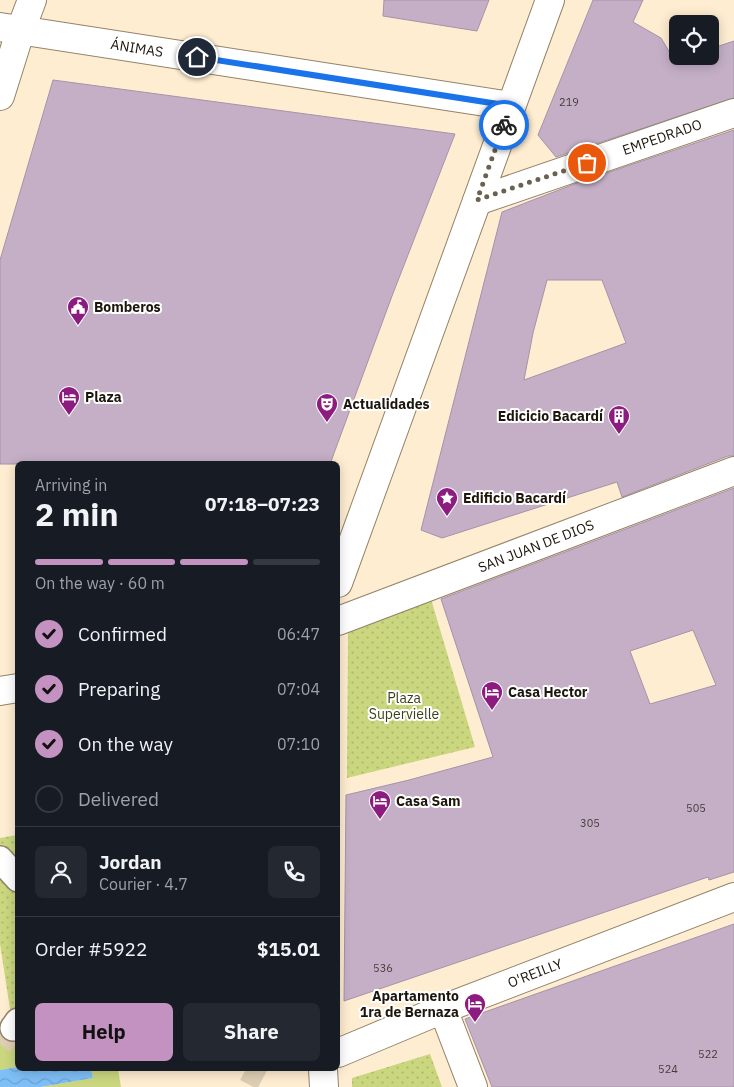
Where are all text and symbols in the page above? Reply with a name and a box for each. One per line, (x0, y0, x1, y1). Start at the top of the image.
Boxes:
map controls (669, 15, 719, 65)
button: locate (669, 15, 719, 65)
street label: ÁNIMAS (109, 34, 165, 61)
pin (176, 36, 218, 78)
icon: home (183, 43, 211, 71)
house number: 219 (559, 95, 579, 109)
courier (479, 100, 529, 150)
icon: bike (490, 111, 518, 139)
street label: EMPEDRADO (620, 115, 704, 159)
pin (566, 142, 608, 184)
icon: bag (573, 149, 601, 177)
public building icon: Bomberos (66, 295, 90, 326)
place label: Bomberos (94, 298, 161, 316)
hotel icon: Plaza (57, 385, 81, 416)
place label: Plaza (85, 388, 122, 406)
theatre icon: Actualidades (315, 392, 339, 423)
place label: Actualidades (343, 395, 430, 413)
building icon: Edicicio Bacardí (607, 404, 631, 435)
place label: Edicicio Bacardí (498, 407, 604, 425)
text: Arriving in (35, 475, 107, 495)
place icon: Edificio Bacardí (435, 486, 459, 517)
place label: Edificio Bacardí (463, 489, 567, 507)
text: 07:18–07:23 (205, 492, 320, 516)
text: 2 min (35, 493, 119, 535)
street label: SAN JUAN DE DIOS (475, 516, 597, 576)
text: On the way · 60 m (35, 573, 165, 593)
icon: check (35, 620, 63, 648)
text: Confirmed (78, 622, 167, 646)
text: 06:47 (277, 624, 320, 644)
icon: check (35, 675, 63, 703)
text: Preparing (78, 677, 160, 701)
text: 07:04 (277, 679, 320, 699)
hotel icon: Casa Hector (480, 680, 504, 711)
place label: Casa Hector (508, 683, 588, 701)
park label: Plaza Supervielle (369, 689, 440, 723)
icon: check (35, 730, 63, 758)
text: On the way (78, 732, 173, 756)
text: 07:10 (277, 734, 320, 754)
text: Delivered (78, 787, 159, 811)
hotel icon: Casa Sam (368, 789, 392, 820)
place label: Casa Sam (396, 792, 461, 810)
house number: 505 (686, 801, 706, 815)
house number: 305 (580, 816, 600, 830)
button: person (35, 846, 87, 898)
button: phone (268, 846, 320, 898)
text: Jordan (99, 850, 162, 874)
text: Courier · 4.7 (99, 874, 188, 894)
text: Order #5922 (35, 937, 147, 961)
text: $15.01 (257, 937, 320, 961)
street label: O'REILLY (505, 954, 566, 992)
house number: 536 (373, 961, 393, 975)
place label: Apartamento 1ra de Bernaza (360, 987, 459, 1021)
hotel icon: Apartamento 1ra de Bernaza (463, 992, 487, 1023)
button: Help (35, 1003, 173, 1061)
button: Share (183, 1003, 320, 1061)
house number: 522 (698, 1047, 718, 1061)
house number: 524 (658, 1062, 678, 1076)

